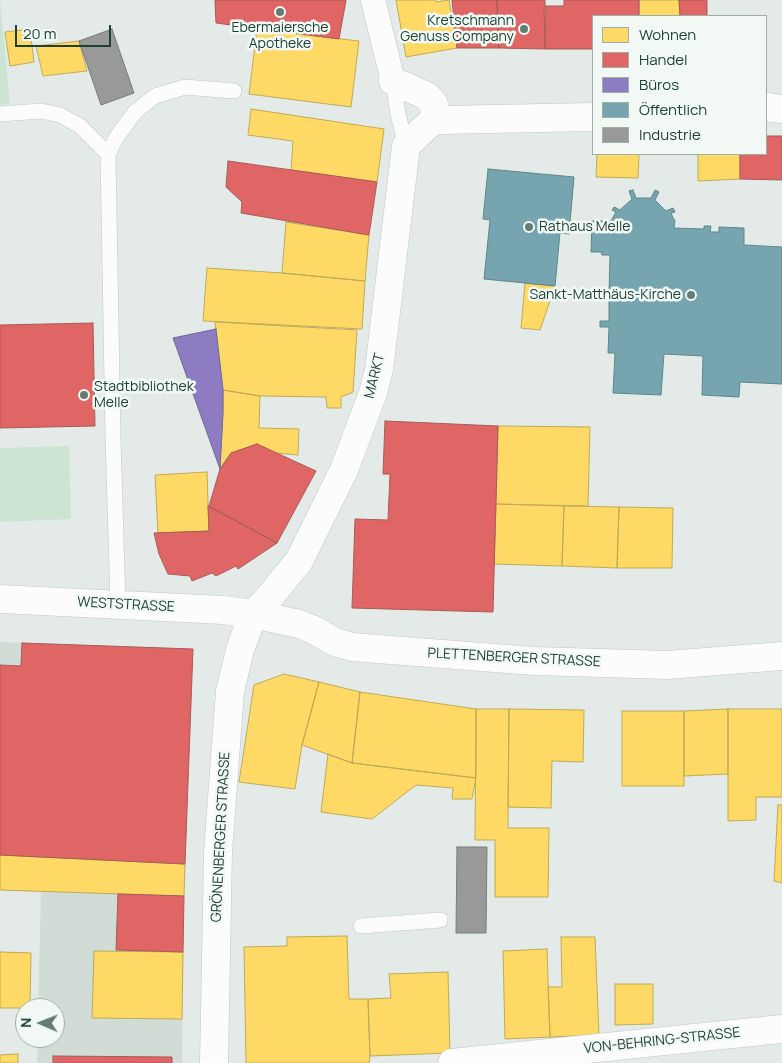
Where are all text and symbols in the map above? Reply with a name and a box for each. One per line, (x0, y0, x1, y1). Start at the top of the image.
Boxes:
marker: Ebermaiersche Apotheke (274, 6, 286, 18)
place label: Kretschmann Genuss Company (400, 13, 514, 46)
scale bar (18, 15, 114, 47)
legend (592, 15, 767, 155)
place label: Ebermaiersche Apotheke (232, 20, 328, 52)
text: 20 m (23, 23, 56, 44)
marker: Kretschmann Genuss Company (518, 23, 530, 35)
text: Wohnen (639, 24, 696, 45)
text: Handel (639, 49, 688, 70)
text: Büros (639, 74, 679, 95)
text: Öffentlich (639, 99, 707, 120)
text: Industrie (639, 124, 701, 145)
place label: Rathaus Melle (539, 219, 630, 235)
marker: Rathaus Melle (523, 221, 535, 233)
place label: Sankt-Matthäus-Kirche (530, 287, 681, 303)
marker: Sankt-Matthäus-Kirche (685, 289, 697, 301)
street label: MARKT (361, 352, 389, 400)
place label: Stadtbibliothek Melle (94, 379, 194, 412)
marker: Stadtbibliothek Melle (78, 389, 90, 401)
street label: WESTSTRASSE (77, 594, 175, 616)
street label: PLETTENBERGER STRASSE (427, 645, 601, 671)
street label: GRÖNENBERGER STRASSE (208, 751, 234, 923)
north arrow (15, 998, 65, 1048)
text: N (16, 1018, 35, 1028)
street label: VON-BEHRING-STRASSE (583, 1024, 741, 1058)

